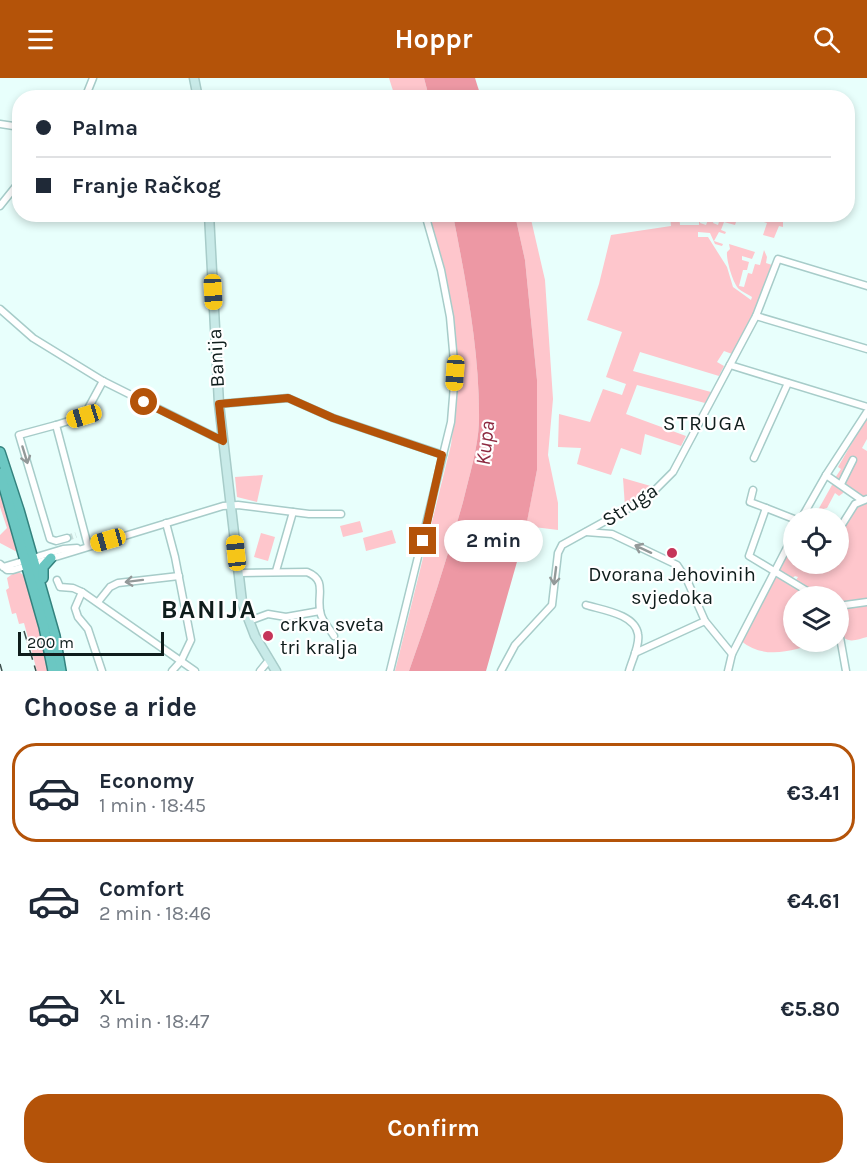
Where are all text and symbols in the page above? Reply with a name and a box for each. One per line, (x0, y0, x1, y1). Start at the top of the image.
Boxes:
icon: menu (24, 23, 57, 56)
text: Hoppr (395, 23, 472, 55)
icon: search (810, 23, 843, 56)
text: Palma (72, 115, 138, 141)
text: Franje Račkog (72, 173, 221, 199)
car (203, 274, 223, 310)
street label: Banija (203, 328, 229, 388)
car (445, 354, 465, 392)
route start (130, 388, 157, 415)
car (64, 402, 104, 430)
district label: STRUGA (663, 411, 747, 435)
water label: Kupa (471, 419, 499, 467)
one-way arrow (20, 445, 31, 464)
street label: Struga (598, 479, 662, 531)
map controls (783, 508, 849, 652)
button: locate (783, 508, 849, 574)
callout: 2 min (444, 520, 543, 562)
car (88, 526, 128, 554)
route end (409, 527, 436, 554)
text: 2 min (466, 529, 521, 552)
car (225, 534, 247, 572)
one-way arrow (634, 542, 652, 554)
marker: Dvorana Jehovinih svjedoka (665, 546, 679, 560)
place label: Dvorana Jehovinih svjedoka (588, 563, 756, 609)
one-way arrow (550, 565, 561, 585)
one-way arrow (125, 576, 144, 587)
button: layers (783, 586, 849, 652)
district label: BANIJA (161, 594, 257, 625)
place label: crkva sveta tri kralja (280, 613, 384, 659)
scale bar (18, 629, 164, 656)
marker: crkva sveta tri kralja (261, 629, 275, 643)
text: 200 m (27, 633, 74, 652)
text: Choose a ride (24, 691, 197, 723)
icon: car (27, 766, 81, 820)
text: Economy (99, 768, 194, 794)
text: €3.41 (787, 780, 840, 806)
text: 1 min · 18:45 (99, 794, 206, 817)
icon: car (27, 874, 81, 928)
text: Comfort (99, 876, 184, 902)
text: €4.61 (787, 888, 840, 914)
text: 2 min · 18:46 (99, 902, 211, 925)
icon: car (27, 982, 81, 1036)
text: XL (99, 984, 125, 1010)
text: €5.80 (780, 996, 840, 1022)
text: 3 min · 18:47 (99, 1010, 209, 1033)
button: Confirm (24, 1094, 843, 1163)

